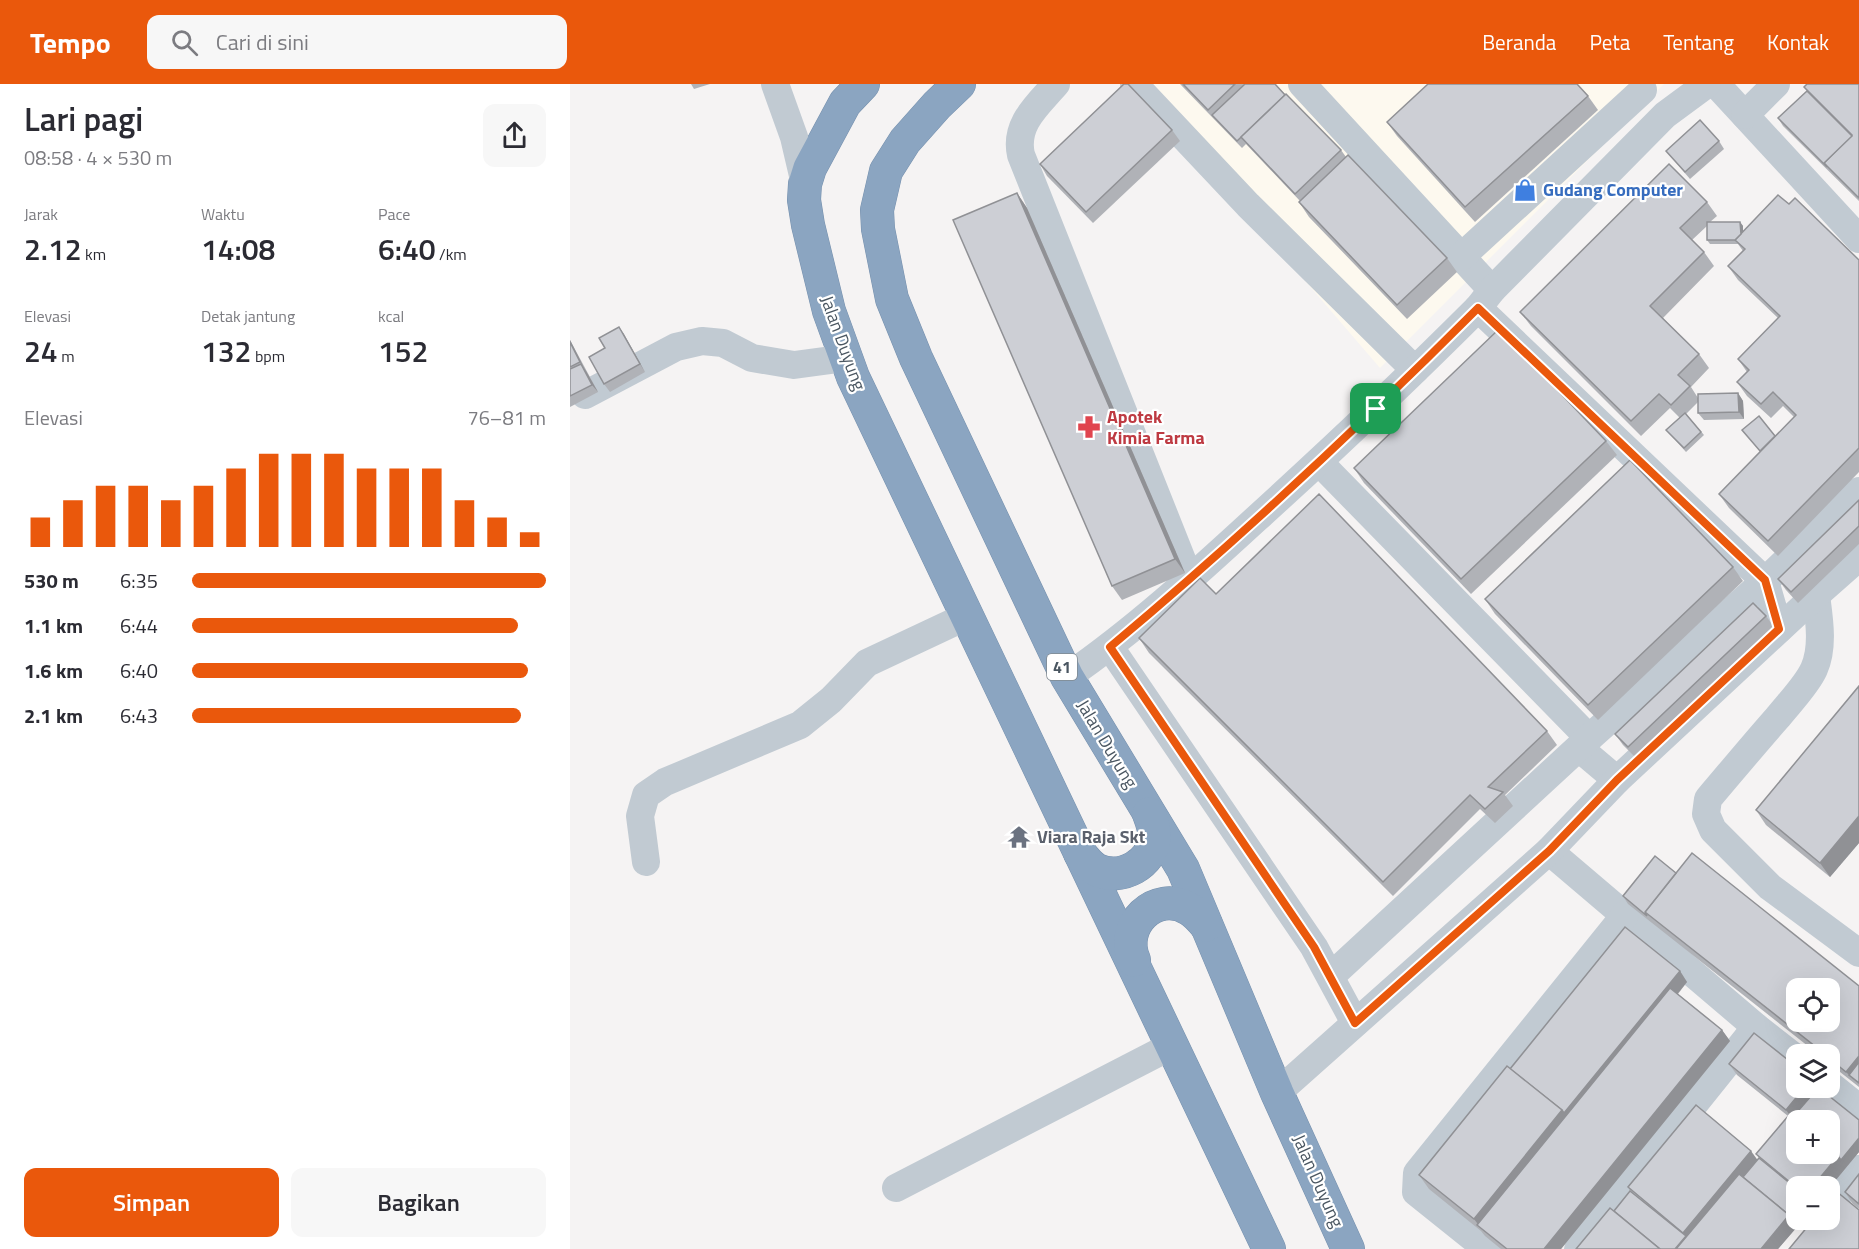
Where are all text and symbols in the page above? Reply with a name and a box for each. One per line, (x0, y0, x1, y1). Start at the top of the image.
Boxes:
search box (147, 15, 567, 69)
text: Tempo (30, 21, 111, 64)
text: Cari di sini (216, 25, 309, 59)
icon: search (168, 26, 201, 59)
text: Beranda (1482, 26, 1556, 58)
text: Peta (1589, 26, 1630, 58)
text: Tentang (1663, 26, 1734, 58)
text: Kontak (1767, 26, 1829, 58)
text: Lari pagi (24, 94, 143, 144)
button: share (483, 104, 546, 167)
text: 08:58 · 4 × 530 m (24, 142, 172, 173)
place label: Gudang Computer (1543, 176, 1683, 203)
shop icon: Gudang Computer (1512, 177, 1538, 203)
text: Jarak (24, 202, 58, 226)
text: Waktu (201, 202, 245, 226)
text: Pace (378, 202, 410, 226)
text: 2.12 (24, 226, 82, 272)
text: 14:08 (201, 226, 275, 272)
text: 6:40 (378, 226, 436, 272)
text: km (82, 242, 106, 266)
text: /km (436, 242, 467, 266)
street label: Jalan Duyung (814, 292, 873, 394)
text: Elevasi (24, 304, 71, 328)
text: Detak jantung (201, 304, 295, 328)
text: kcal (378, 304, 404, 328)
text: 24 (24, 328, 58, 374)
text: 132 (201, 328, 251, 374)
text: 152 (378, 328, 428, 374)
text: m (58, 344, 75, 368)
text: bpm (251, 344, 285, 368)
pin (1350, 383, 1401, 434)
icon: arrive (1359, 392, 1392, 425)
text: Elevasi (24, 402, 83, 433)
text: 76–81 m (467, 402, 546, 433)
place label: Apotek Kimia Farma (1107, 403, 1205, 451)
pharmacy icon: Apotek Kimia Farma (1076, 414, 1102, 440)
text: 530 m (24, 565, 79, 596)
text: 6:35 (120, 565, 158, 596)
text: 1.1 km (24, 610, 83, 641)
text: 6:44 (120, 610, 158, 641)
road number: 41 (1047, 654, 1077, 680)
text: 1.6 km (24, 655, 83, 686)
text: 6:40 (120, 655, 158, 686)
street label: Jalan Duyung (1070, 694, 1145, 793)
text: 2.1 km (24, 700, 83, 731)
text: 6:43 (120, 700, 158, 731)
place label: Viara Raja Skt (1037, 823, 1146, 850)
temple icon: Viara Raja Skt (1006, 824, 1032, 850)
map controls (1786, 978, 1840, 1230)
button: locate (1786, 978, 1840, 1032)
button: layers (1786, 1044, 1840, 1098)
button: + (1786, 1110, 1840, 1164)
street label: Jalan Duyung (1286, 1130, 1351, 1232)
button: Simpan (24, 1168, 279, 1237)
button: Bagikan (291, 1168, 546, 1237)
button: − (1786, 1176, 1840, 1230)

